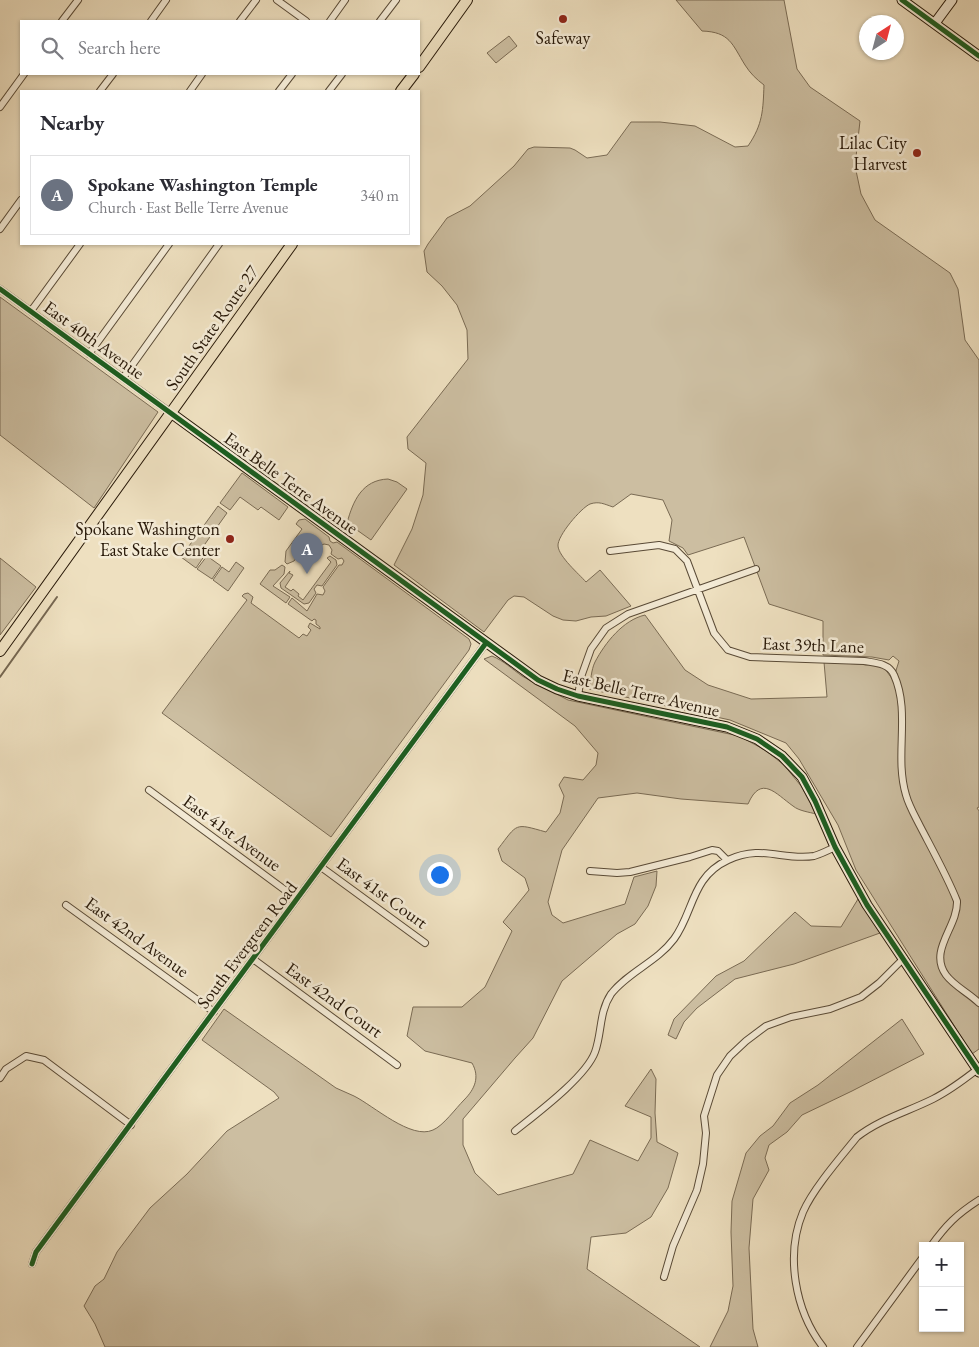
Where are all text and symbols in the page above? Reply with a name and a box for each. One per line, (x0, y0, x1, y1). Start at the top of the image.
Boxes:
marker: Safeway (557, 13, 569, 25)
north arrow (859, 15, 904, 60)
search box (20, 20, 420, 75)
place label: Safeway (536, 26, 591, 49)
icon: search (38, 34, 66, 62)
text: Search here (78, 35, 160, 60)
text: Nearby (40, 109, 104, 136)
place label: Lilac City Harvest (839, 131, 907, 175)
marker: Lilac City Harvest (911, 147, 923, 159)
text: Spokane Washington Temple (88, 172, 318, 197)
text: A (51, 185, 63, 206)
text: 340 m (360, 185, 399, 206)
text: Church · East Belle Terre Avenue (88, 197, 288, 218)
street label: South State Route 27 (160, 260, 264, 395)
street label: East 40th Avenue (39, 295, 149, 384)
street label: East Belle Terre Avenue (220, 426, 363, 539)
place label: Spokane Washington East Stake Center (75, 517, 220, 561)
marker: Spokane Washington East Stake Center (224, 533, 236, 545)
pin: A (291, 533, 323, 574)
street label: East 39th Lane (762, 631, 864, 658)
street label: East Belle Terre Avenue (560, 663, 722, 722)
street label: East 41st Avenue (179, 789, 286, 876)
street label: East 41st Court (332, 852, 433, 934)
your location (427, 862, 453, 888)
street label: South Evergreen Road (191, 876, 303, 1013)
street label: East 42nd Avenue (81, 891, 194, 982)
street label: East 42nd Court (281, 957, 388, 1043)
map controls (919, 1242, 964, 1332)
button: + (919, 1242, 964, 1287)
button: − (919, 1287, 964, 1332)

